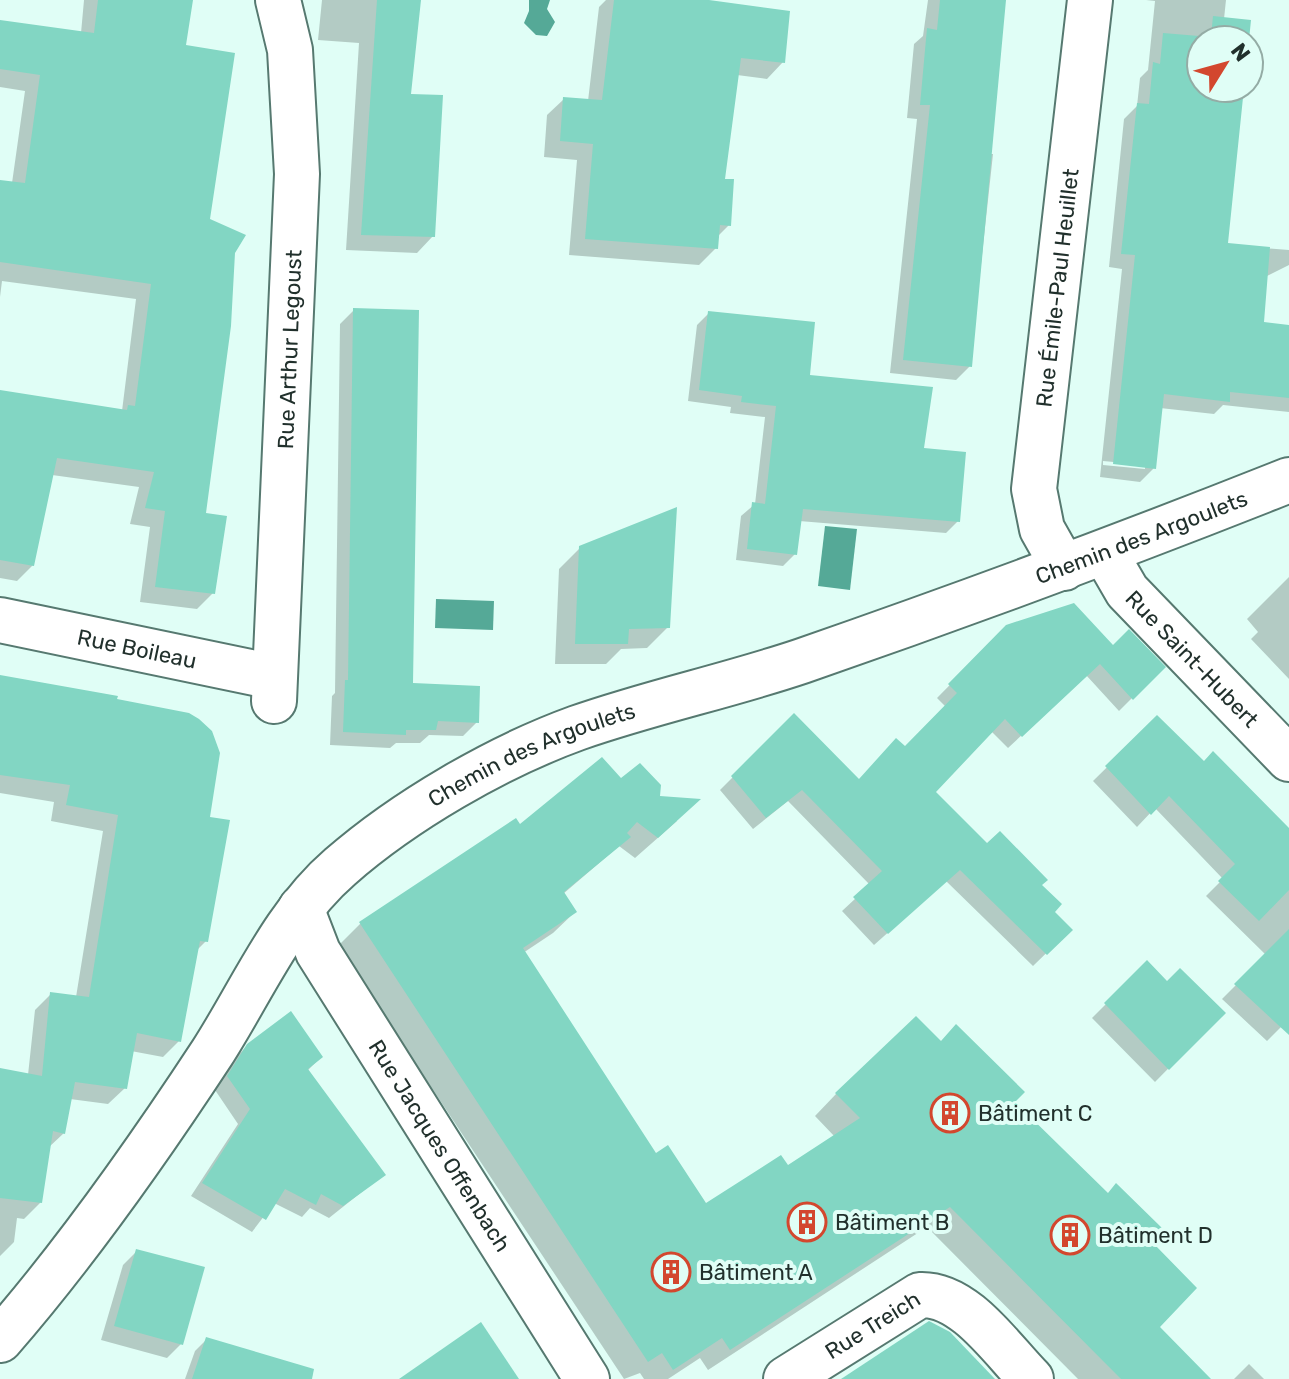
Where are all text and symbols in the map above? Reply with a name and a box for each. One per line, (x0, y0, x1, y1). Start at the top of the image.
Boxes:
north arrow (1185, 24, 1265, 104)
text: N (1225, 38, 1256, 67)
street label: Rue Émile-Paul Heuillet (1030, 167, 1084, 409)
street label: Rue Arthur Legoust (272, 249, 307, 450)
street label: Chemin des Argoulets (1031, 484, 1251, 590)
street label: Rue Saint-Hubert (1120, 585, 1265, 733)
street label: Rue Boileau (75, 623, 199, 674)
street label: Chemin des Argoulets (423, 697, 638, 812)
street label: Rue Jacques Offenbach (363, 1035, 517, 1257)
building icon: Bâtiment C (929, 1092, 971, 1134)
place label: Bâtiment C (978, 1100, 1092, 1127)
building icon: Bâtiment B (786, 1201, 828, 1243)
place label: Bâtiment B (835, 1209, 949, 1236)
building icon: Bâtiment D (1049, 1214, 1091, 1256)
place label: Bâtiment D (1098, 1222, 1213, 1249)
building icon: Bâtiment A (650, 1251, 692, 1293)
place label: Bâtiment A (699, 1259, 813, 1286)
street label: Rue Treich (820, 1285, 925, 1365)

